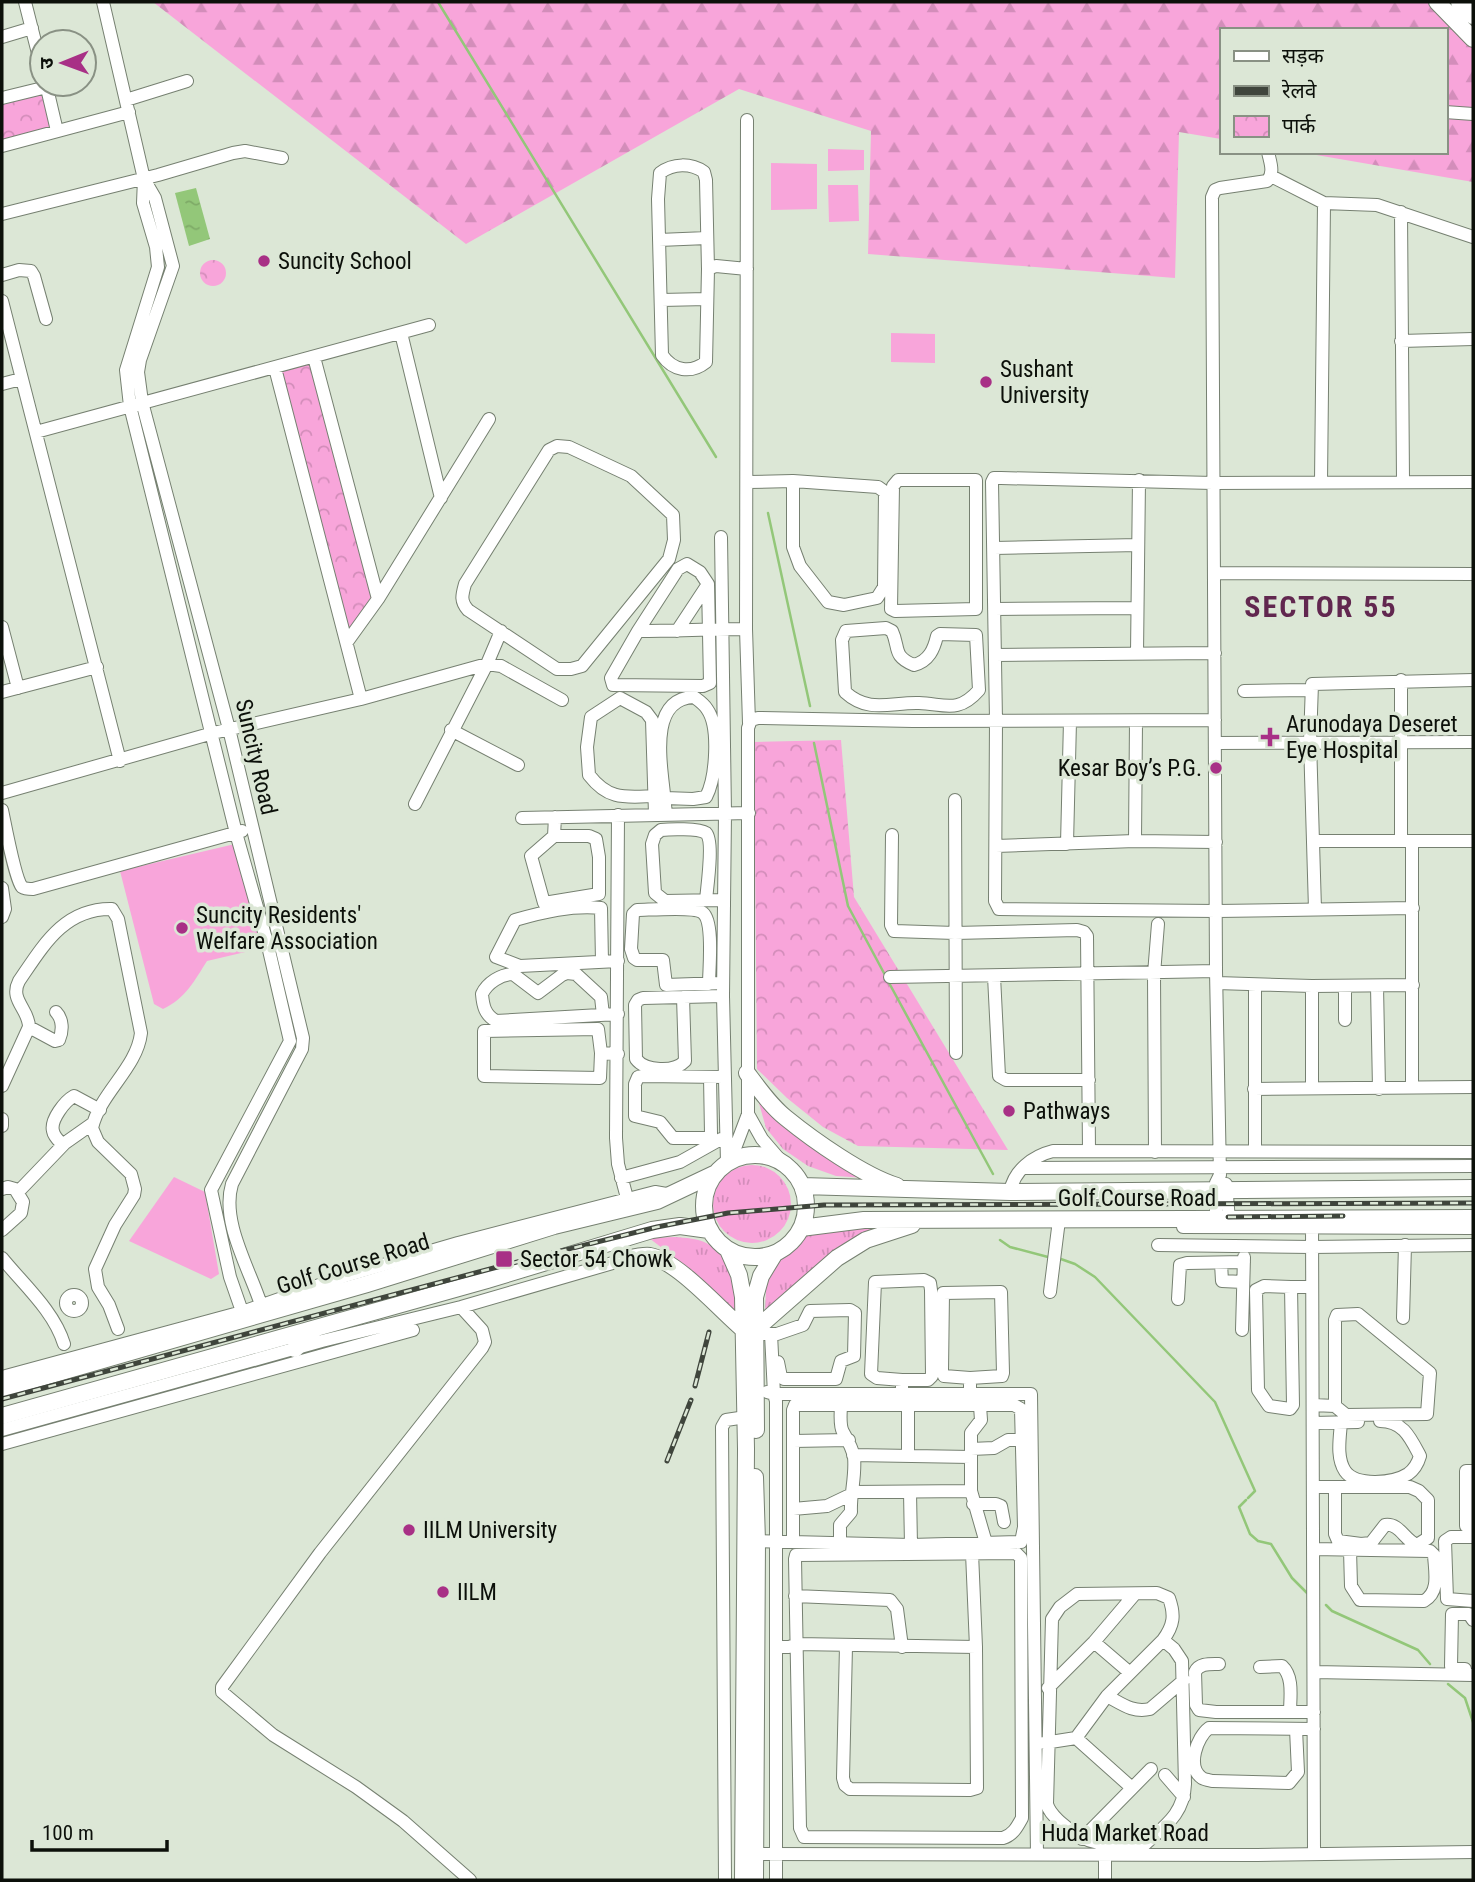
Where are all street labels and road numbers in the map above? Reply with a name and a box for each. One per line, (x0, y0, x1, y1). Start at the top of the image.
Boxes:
street label: Suncity Road (230, 697, 282, 817)
street label: Golf Course Road (1058, 1185, 1216, 1212)
street label: Golf Course Road (273, 1228, 433, 1300)
street label: Huda Market Road (1041, 1820, 1209, 1847)

